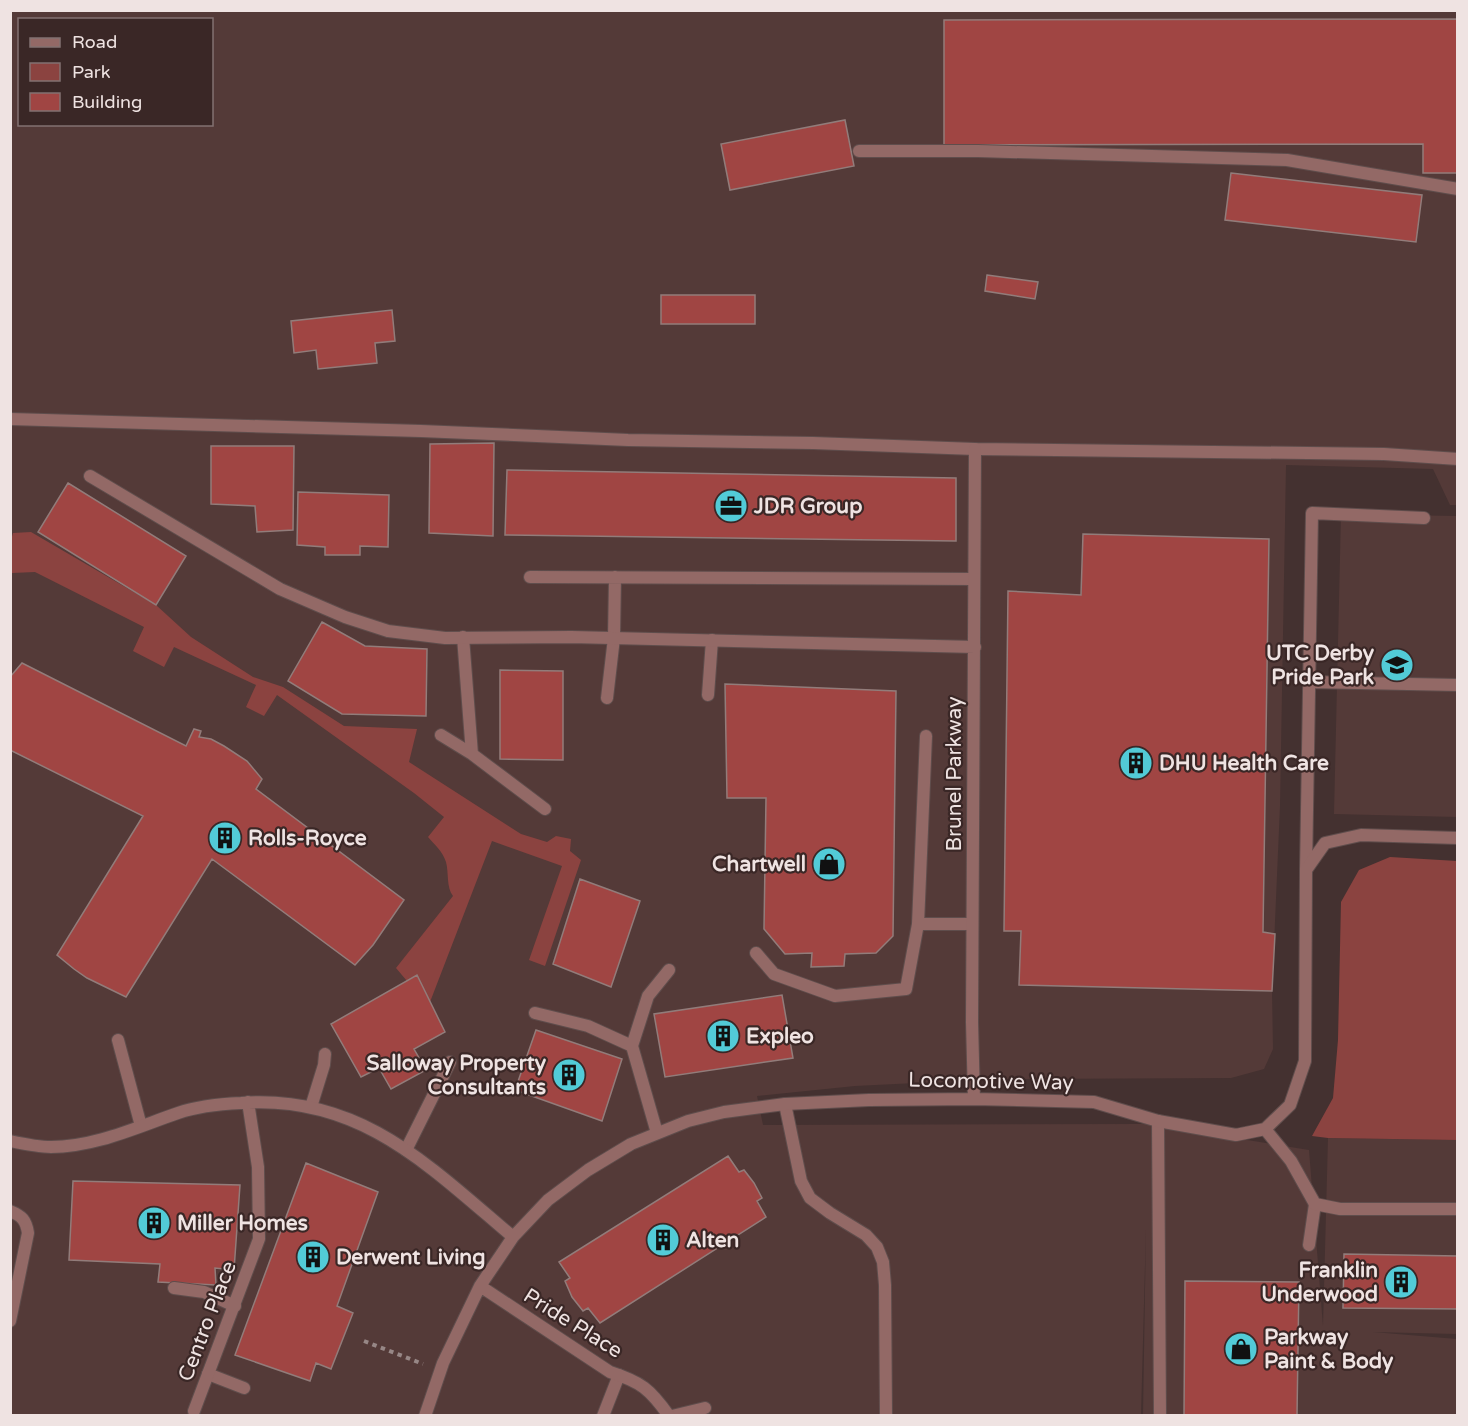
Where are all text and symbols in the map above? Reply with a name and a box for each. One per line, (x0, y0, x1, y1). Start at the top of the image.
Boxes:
legend (18, 18, 213, 126)
text: Road (72, 31, 117, 53)
text: Park (72, 61, 111, 83)
text: Building (72, 91, 142, 113)
office icon: JDR Group (713, 488, 749, 524)
place label: JDR Group (753, 494, 862, 519)
place label: UTC Derby Pride Park (1266, 641, 1375, 690)
school or university icon: UTC Derby Pride Park (1379, 647, 1415, 683)
street label: Brunel Parkway (942, 697, 967, 851)
building icon: DHU Health Care (1118, 745, 1154, 781)
place label: DHU Health Care (1159, 751, 1329, 776)
building icon: Rolls-Royce (207, 820, 243, 856)
place label: Rolls-Royce (248, 826, 367, 851)
shop icon: Chartwell (811, 846, 847, 882)
place label: Chartwell (712, 852, 806, 877)
building icon: Expleo (705, 1018, 741, 1054)
place label: Expleo (746, 1024, 814, 1049)
place label: Salloway Property Consultants (367, 1051, 547, 1100)
building icon: Salloway Property Consultants (551, 1057, 587, 1093)
street label: Locomotive Way (908, 1068, 1074, 1095)
building icon: Miller Homes (136, 1205, 172, 1241)
place label: Miller Homes (177, 1211, 308, 1236)
building icon: Alten (645, 1222, 681, 1258)
place label: Alten (686, 1228, 739, 1253)
building icon: Derwent Living (295, 1239, 331, 1275)
place label: Derwent Living (336, 1245, 485, 1270)
street label: Centro Place (173, 1257, 242, 1385)
place label: Franklin Underwood (1261, 1258, 1378, 1307)
building icon: Franklin Underwood (1383, 1264, 1419, 1300)
street label: Pride Place (519, 1283, 627, 1364)
place label: Parkway Paint & Body (1264, 1325, 1394, 1374)
shop icon: Parkway Paint & Body (1223, 1331, 1259, 1367)

